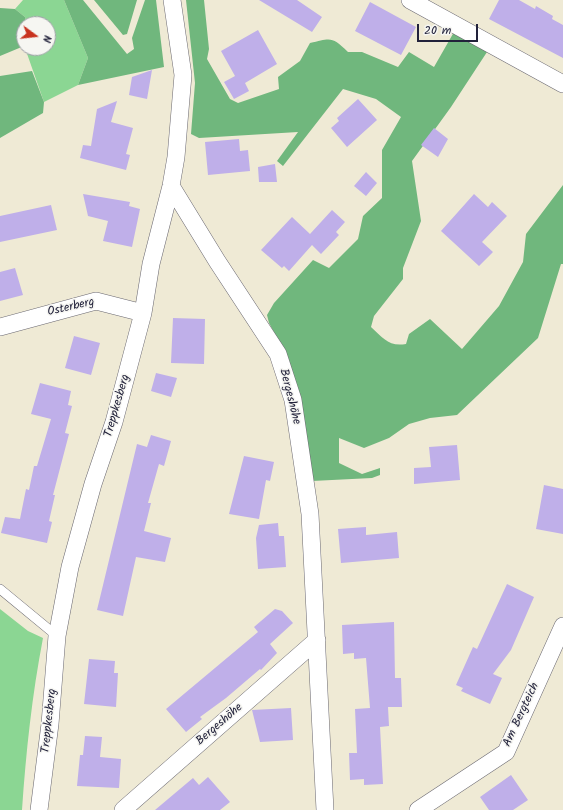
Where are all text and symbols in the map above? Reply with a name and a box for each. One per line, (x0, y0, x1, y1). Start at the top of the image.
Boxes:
north arrow (16, 16, 56, 56)
scale bar (419, 16, 480, 42)
text: 20 m (424, 21, 451, 40)
text: N (37, 33, 56, 45)
street label: Osterberg (46, 296, 96, 320)
street label: Bergeshöhe (275, 368, 303, 426)
street label: Treppkesberg (102, 373, 134, 439)
street label: Am Bergteich (501, 681, 543, 749)
street label: Treppkesberg (39, 688, 61, 754)
street label: Bergeshöhe (194, 701, 246, 749)

